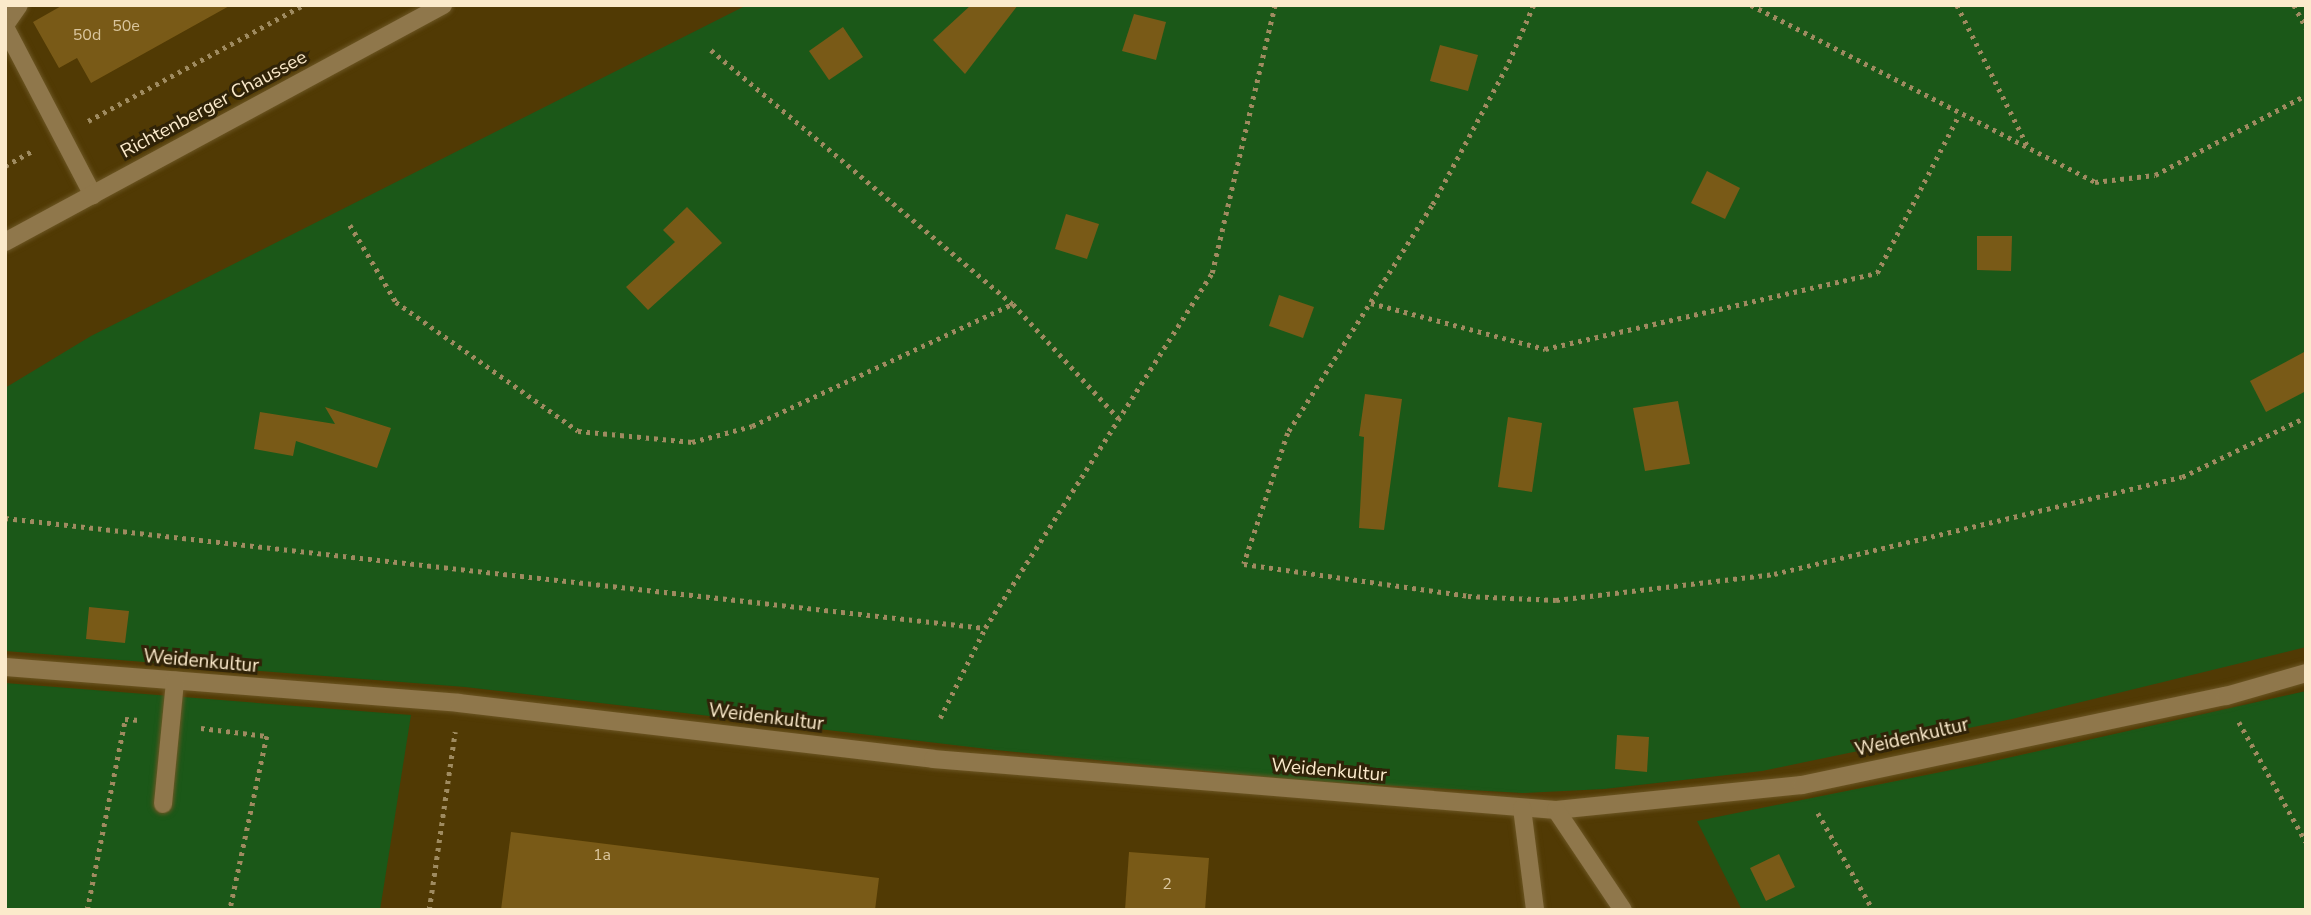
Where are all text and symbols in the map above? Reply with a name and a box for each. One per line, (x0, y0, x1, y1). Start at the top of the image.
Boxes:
house number: 50e (112, 16, 140, 36)
house number: 50d (73, 25, 101, 45)
street label: Richtenberger Chaussee (117, 46, 311, 164)
street label: Weidenkultur (142, 646, 260, 678)
street label: Weidenkultur (707, 700, 825, 736)
street label: Weidenkultur (1853, 714, 1971, 762)
street label: Weidenkultur (1270, 755, 1388, 787)
house number: 1a (593, 845, 611, 865)
house number: 2 (1162, 874, 1172, 894)

